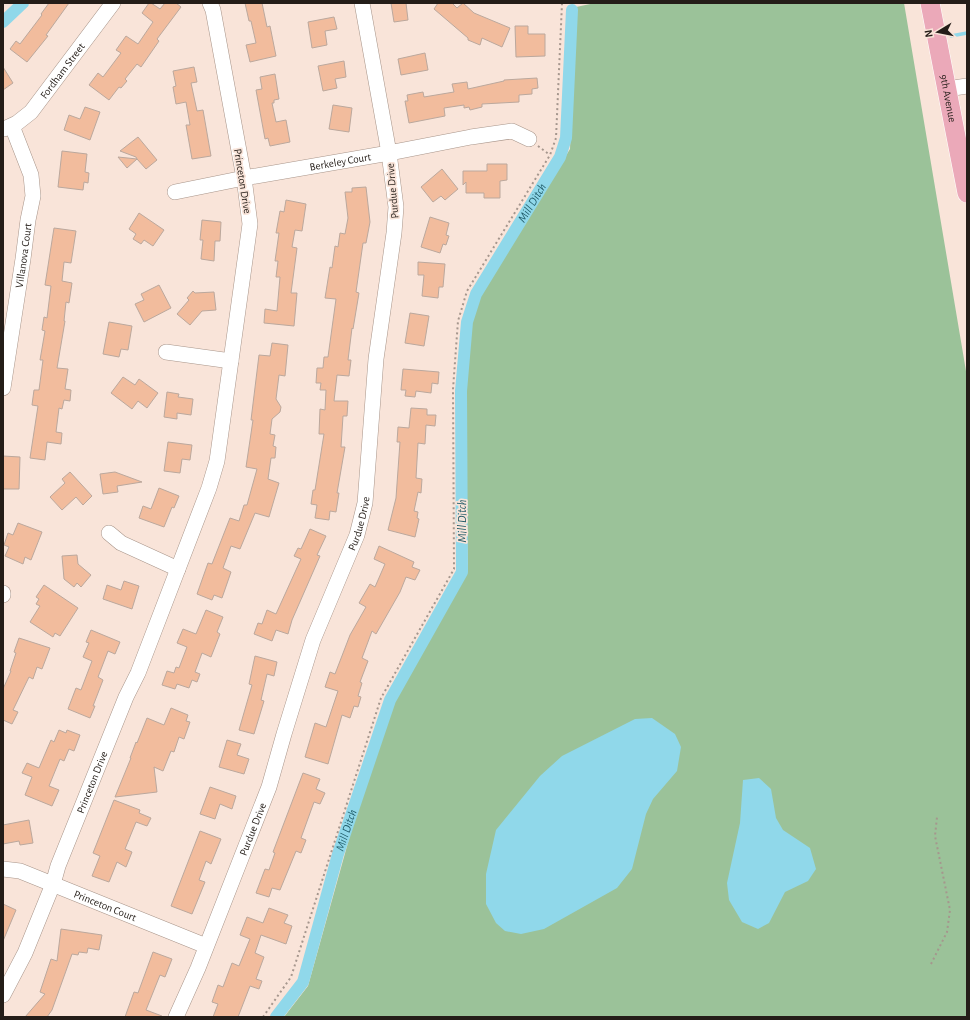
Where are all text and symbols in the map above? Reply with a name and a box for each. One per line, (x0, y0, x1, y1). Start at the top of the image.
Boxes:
north arrow (918, 12, 958, 52)
text: N (923, 29, 935, 38)
street label: Fordham Street (38, 41, 87, 101)
street label: 9th Avenue (938, 74, 958, 123)
street label: Princeton Drive (232, 148, 253, 214)
street label: Berkeley Court (309, 151, 372, 173)
street label: Purdue Drive (385, 163, 400, 219)
water label: Mill Ditch (516, 181, 548, 224)
street label: Villanova Court (14, 222, 34, 289)
street label: Purdue Drive (346, 496, 371, 552)
water label: Mill Ditch (456, 500, 468, 542)
street label: Princeton Drive (75, 750, 110, 815)
street label: Purdue Drive (238, 801, 268, 857)
water label: Mill Ditch (333, 808, 359, 852)
street label: Princeton Court (72, 888, 138, 924)

